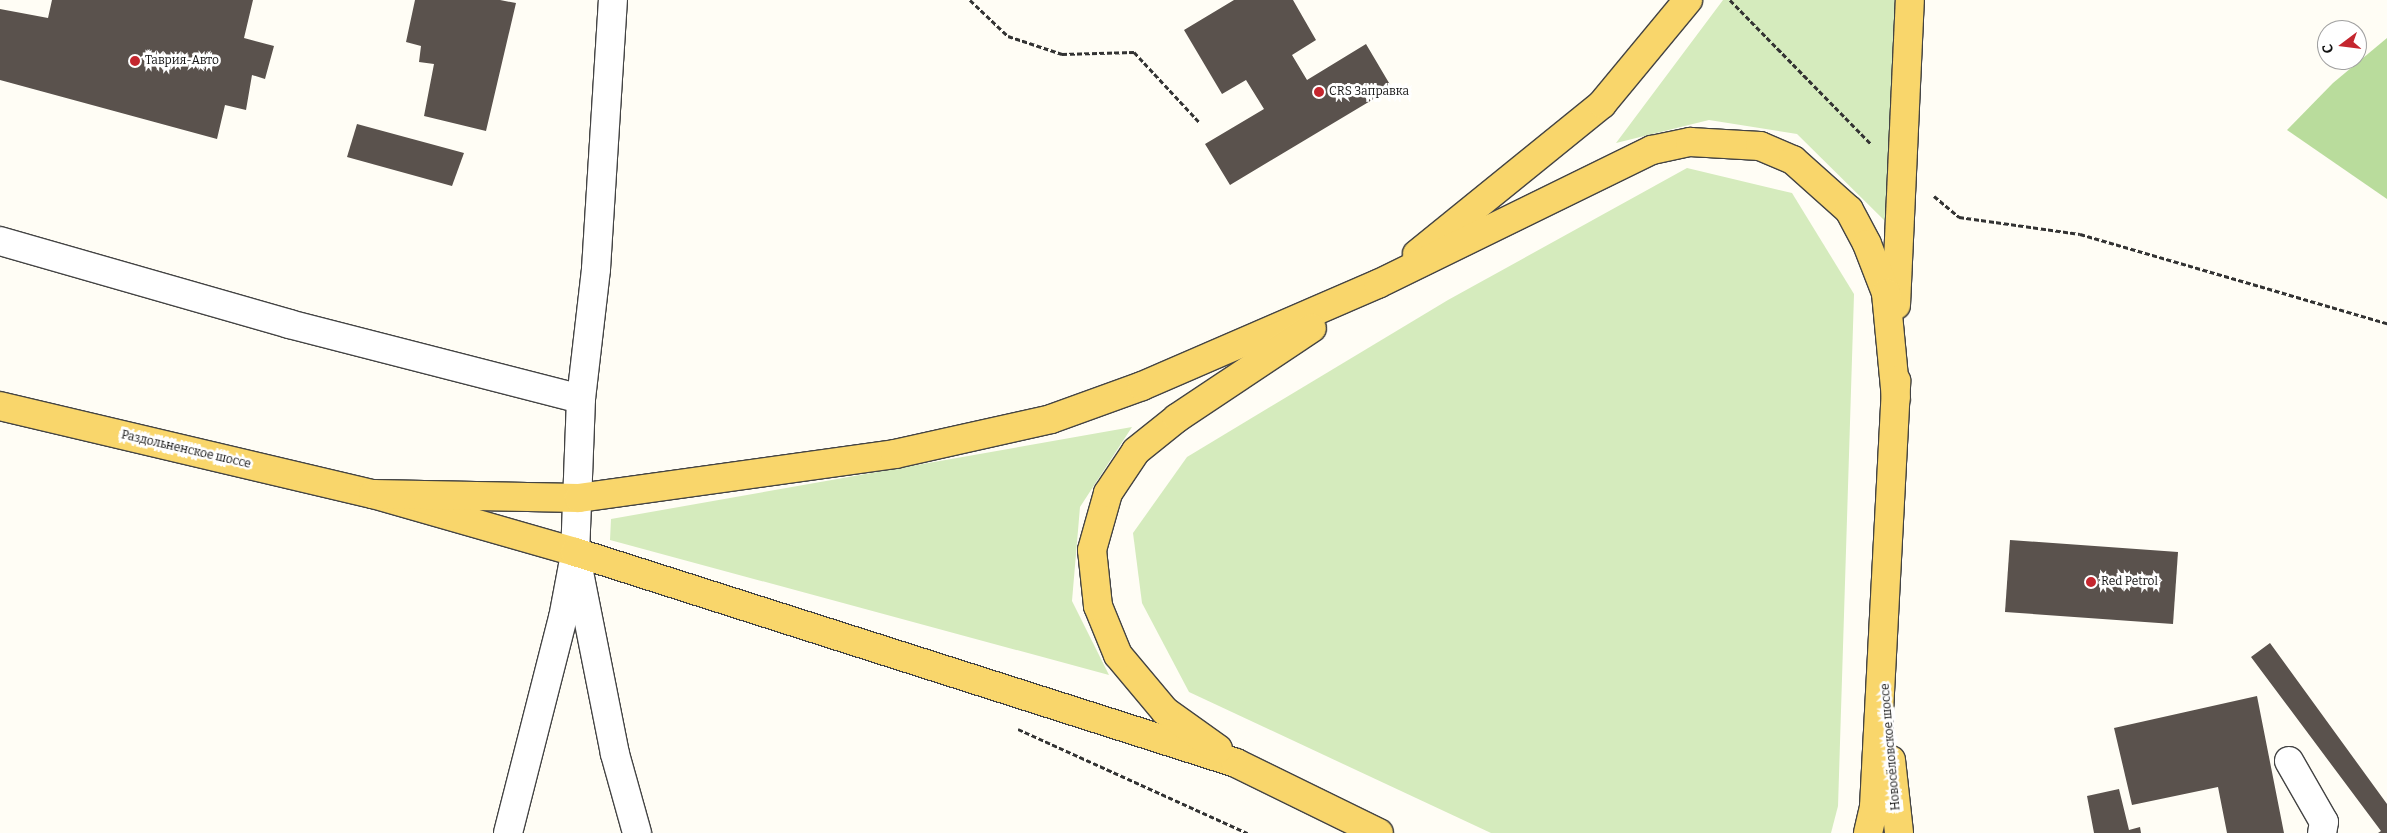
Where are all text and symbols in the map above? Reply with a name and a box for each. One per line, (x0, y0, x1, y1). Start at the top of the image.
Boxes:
north arrow (2317, 20, 2367, 70)
text: С (2319, 42, 2337, 55)
place label: Таврия-Авто (145, 54, 219, 68)
marker: Таврия-Авто (129, 55, 141, 67)
place label: CRS Заправка (1329, 85, 1409, 99)
marker: CRS Заправка (1313, 86, 1325, 98)
street label: Раздольненское шоссе (120, 428, 252, 472)
place label: Red Petrol (2101, 575, 2158, 589)
marker: Red Petrol (2085, 576, 2097, 588)
street label: Новосёловское шоссе (1878, 683, 1904, 811)

